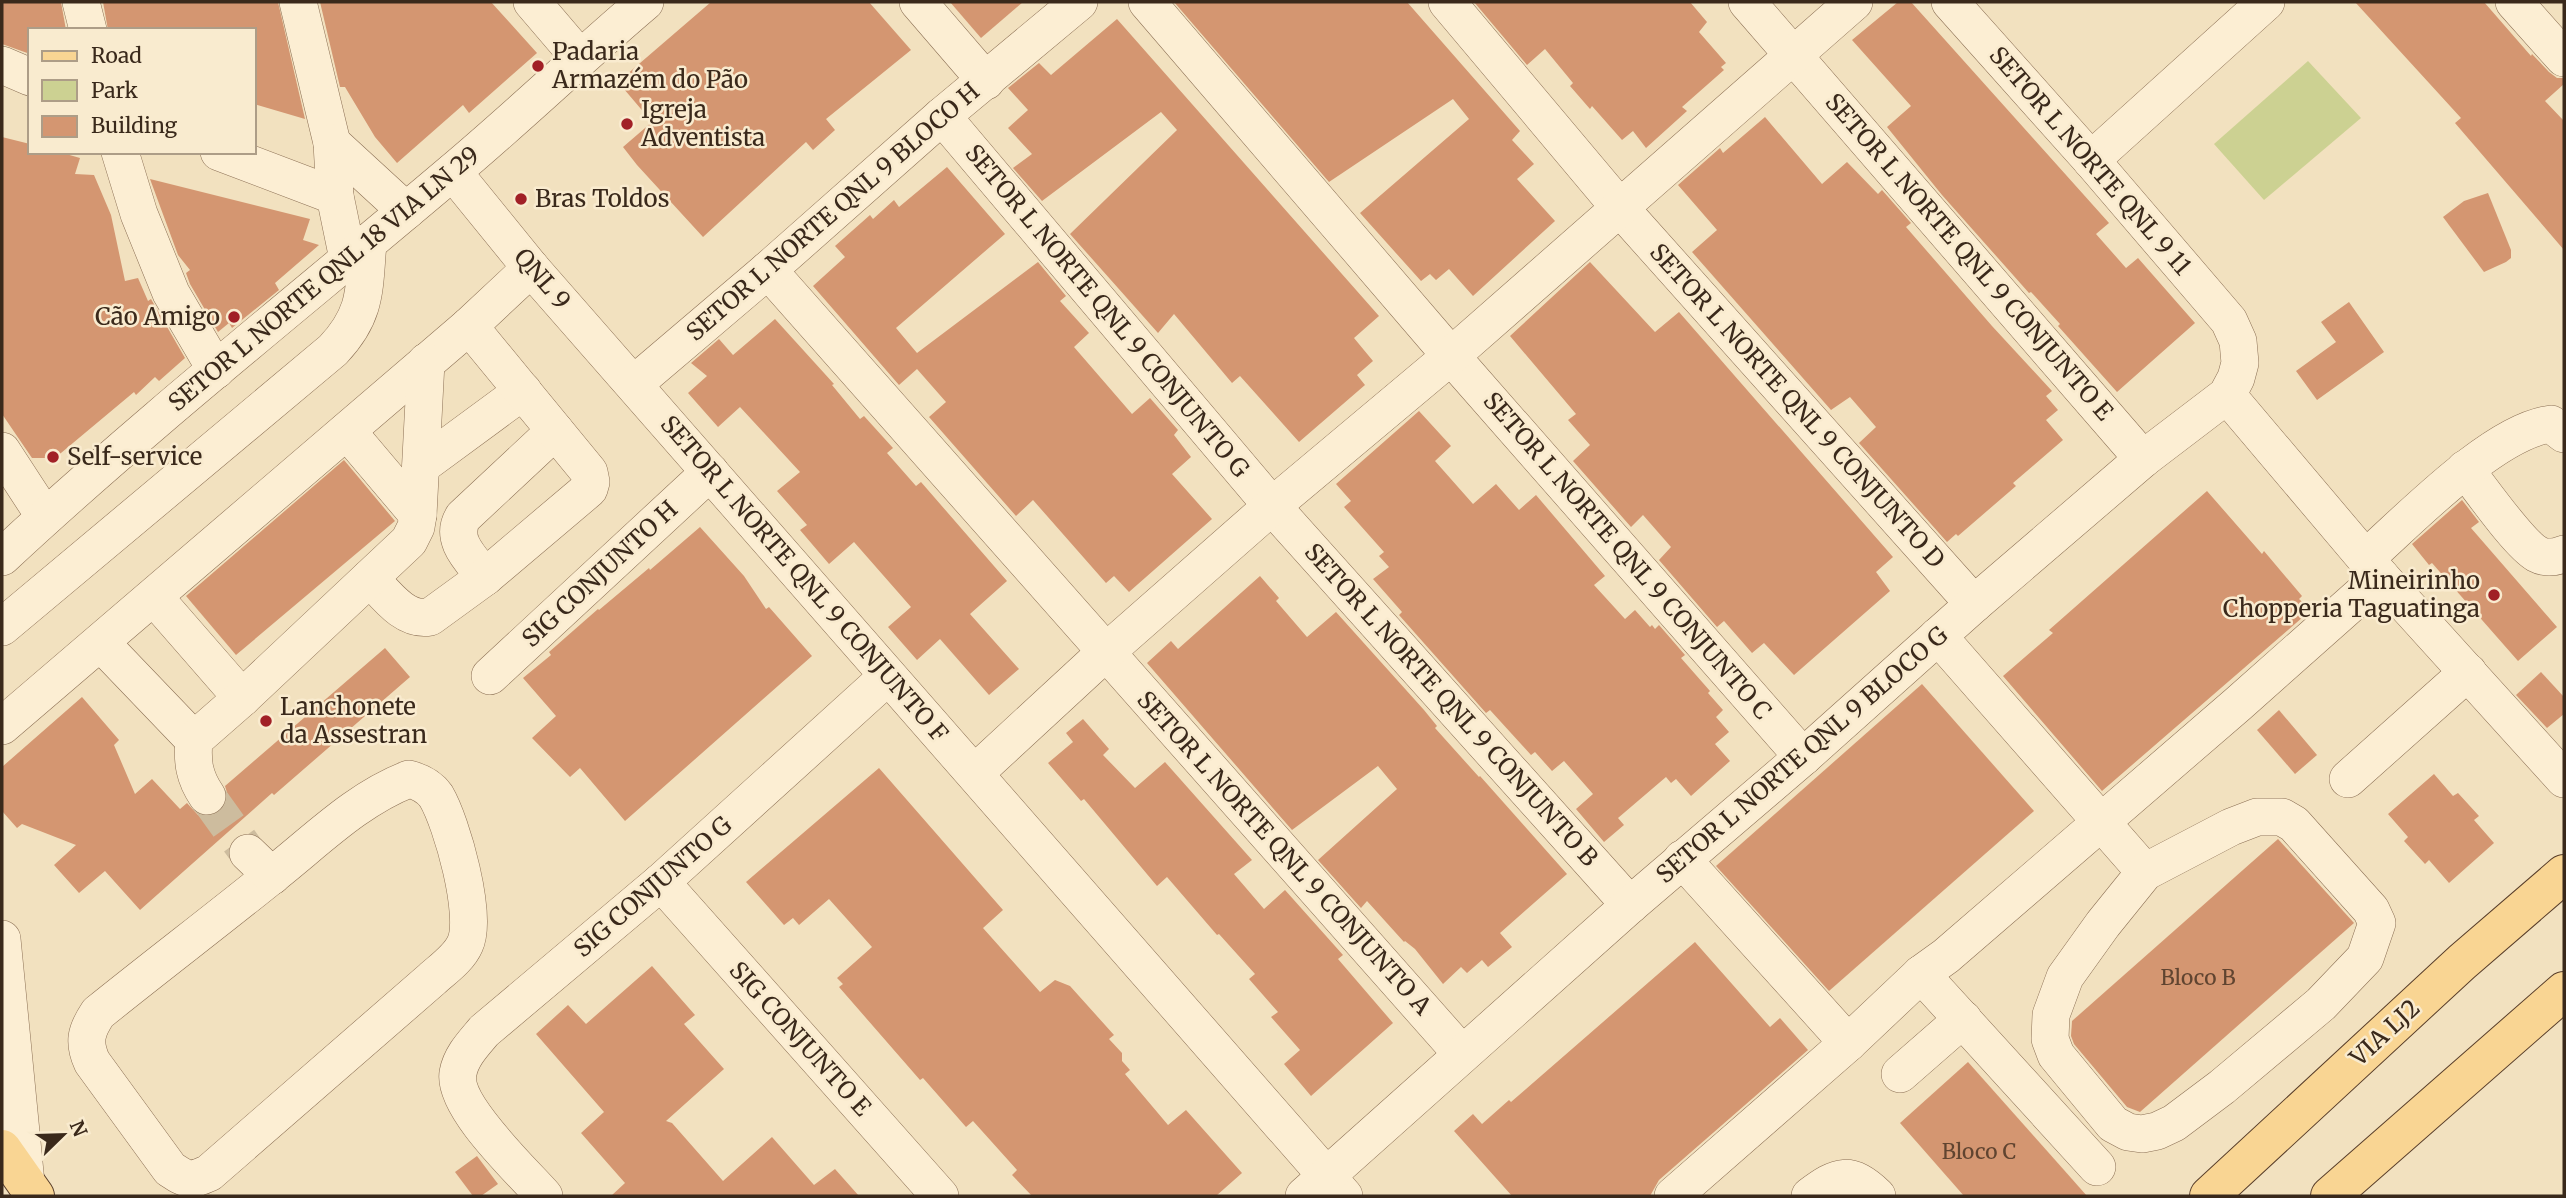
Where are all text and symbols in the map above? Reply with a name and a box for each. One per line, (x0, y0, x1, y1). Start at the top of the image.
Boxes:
legend (28, 28, 256, 154)
place label: Padaria Armazém do Pão (551, 36, 748, 95)
street label: SETOR L NORTE QNL 9 11 (1983, 40, 2198, 281)
text: Road (91, 42, 142, 69)
marker: Padaria Armazém do Pão (530, 58, 546, 74)
street label: SETOR L NORTE QNL 9 BLOCO H (680, 76, 986, 347)
text: Park (91, 77, 138, 104)
street label: SETOR L NORTE QNL 9 CONJUNTO E (1819, 87, 2120, 427)
place label: Igreja Adventista (640, 94, 765, 153)
text: Building (91, 112, 178, 139)
marker: Igreja Adventista (619, 116, 635, 132)
street label: SETOR L NORTE QNL 9 CONJUNTO G (959, 138, 1256, 484)
street label: SETOR L NORTE QNL 18 VIA LN 29 (162, 139, 486, 418)
place label: Bras Toldos (535, 183, 669, 214)
marker: Bras Toldos (513, 191, 529, 207)
street label: SETOR L NORTE QNL 9 CONJUNTO D (1643, 237, 1951, 574)
street label: QNL 9 (507, 242, 577, 316)
place label: Cão Amigo (95, 301, 220, 332)
marker: Cão Amigo (226, 309, 242, 325)
street label: SETOR L NORTE QNL 9 CONJUNTO C (1477, 386, 1778, 726)
street label: SETOR L NORTE QNL 9 CONJUNTO F (654, 409, 955, 749)
place label: Self-service (67, 441, 202, 472)
marker: Self-service (45, 449, 61, 465)
street label: SIG CONJUNTO H (515, 494, 684, 654)
street label: SETOR L NORTE QNL 9 CONJUNTO B (1298, 537, 1605, 873)
place label: Mineirinho Chopperia Taguatinga (2223, 565, 2480, 624)
marker: Mineirinho Chopperia Taguatinga (2486, 587, 2502, 603)
street label: SETOR L NORTE QNL 9 BLOCO G (1649, 619, 1954, 890)
street label: SETOR L NORTE QNL 9 CONJUNTO A (1131, 684, 1439, 1022)
place label: Lanchonete da Assestran (280, 691, 427, 750)
marker: Lanchonete da Assestran (258, 713, 274, 729)
street label: SIG CONJUNTO G (567, 809, 739, 964)
street label: SIG CONJUNTO E (723, 955, 878, 1123)
house number: Bloco B (2161, 964, 2235, 991)
street label: VIA LJ2 (2342, 992, 2426, 1074)
north arrow (28, 1100, 98, 1170)
text: N (65, 1117, 93, 1140)
house number: Bloco C (1942, 1138, 2016, 1165)

